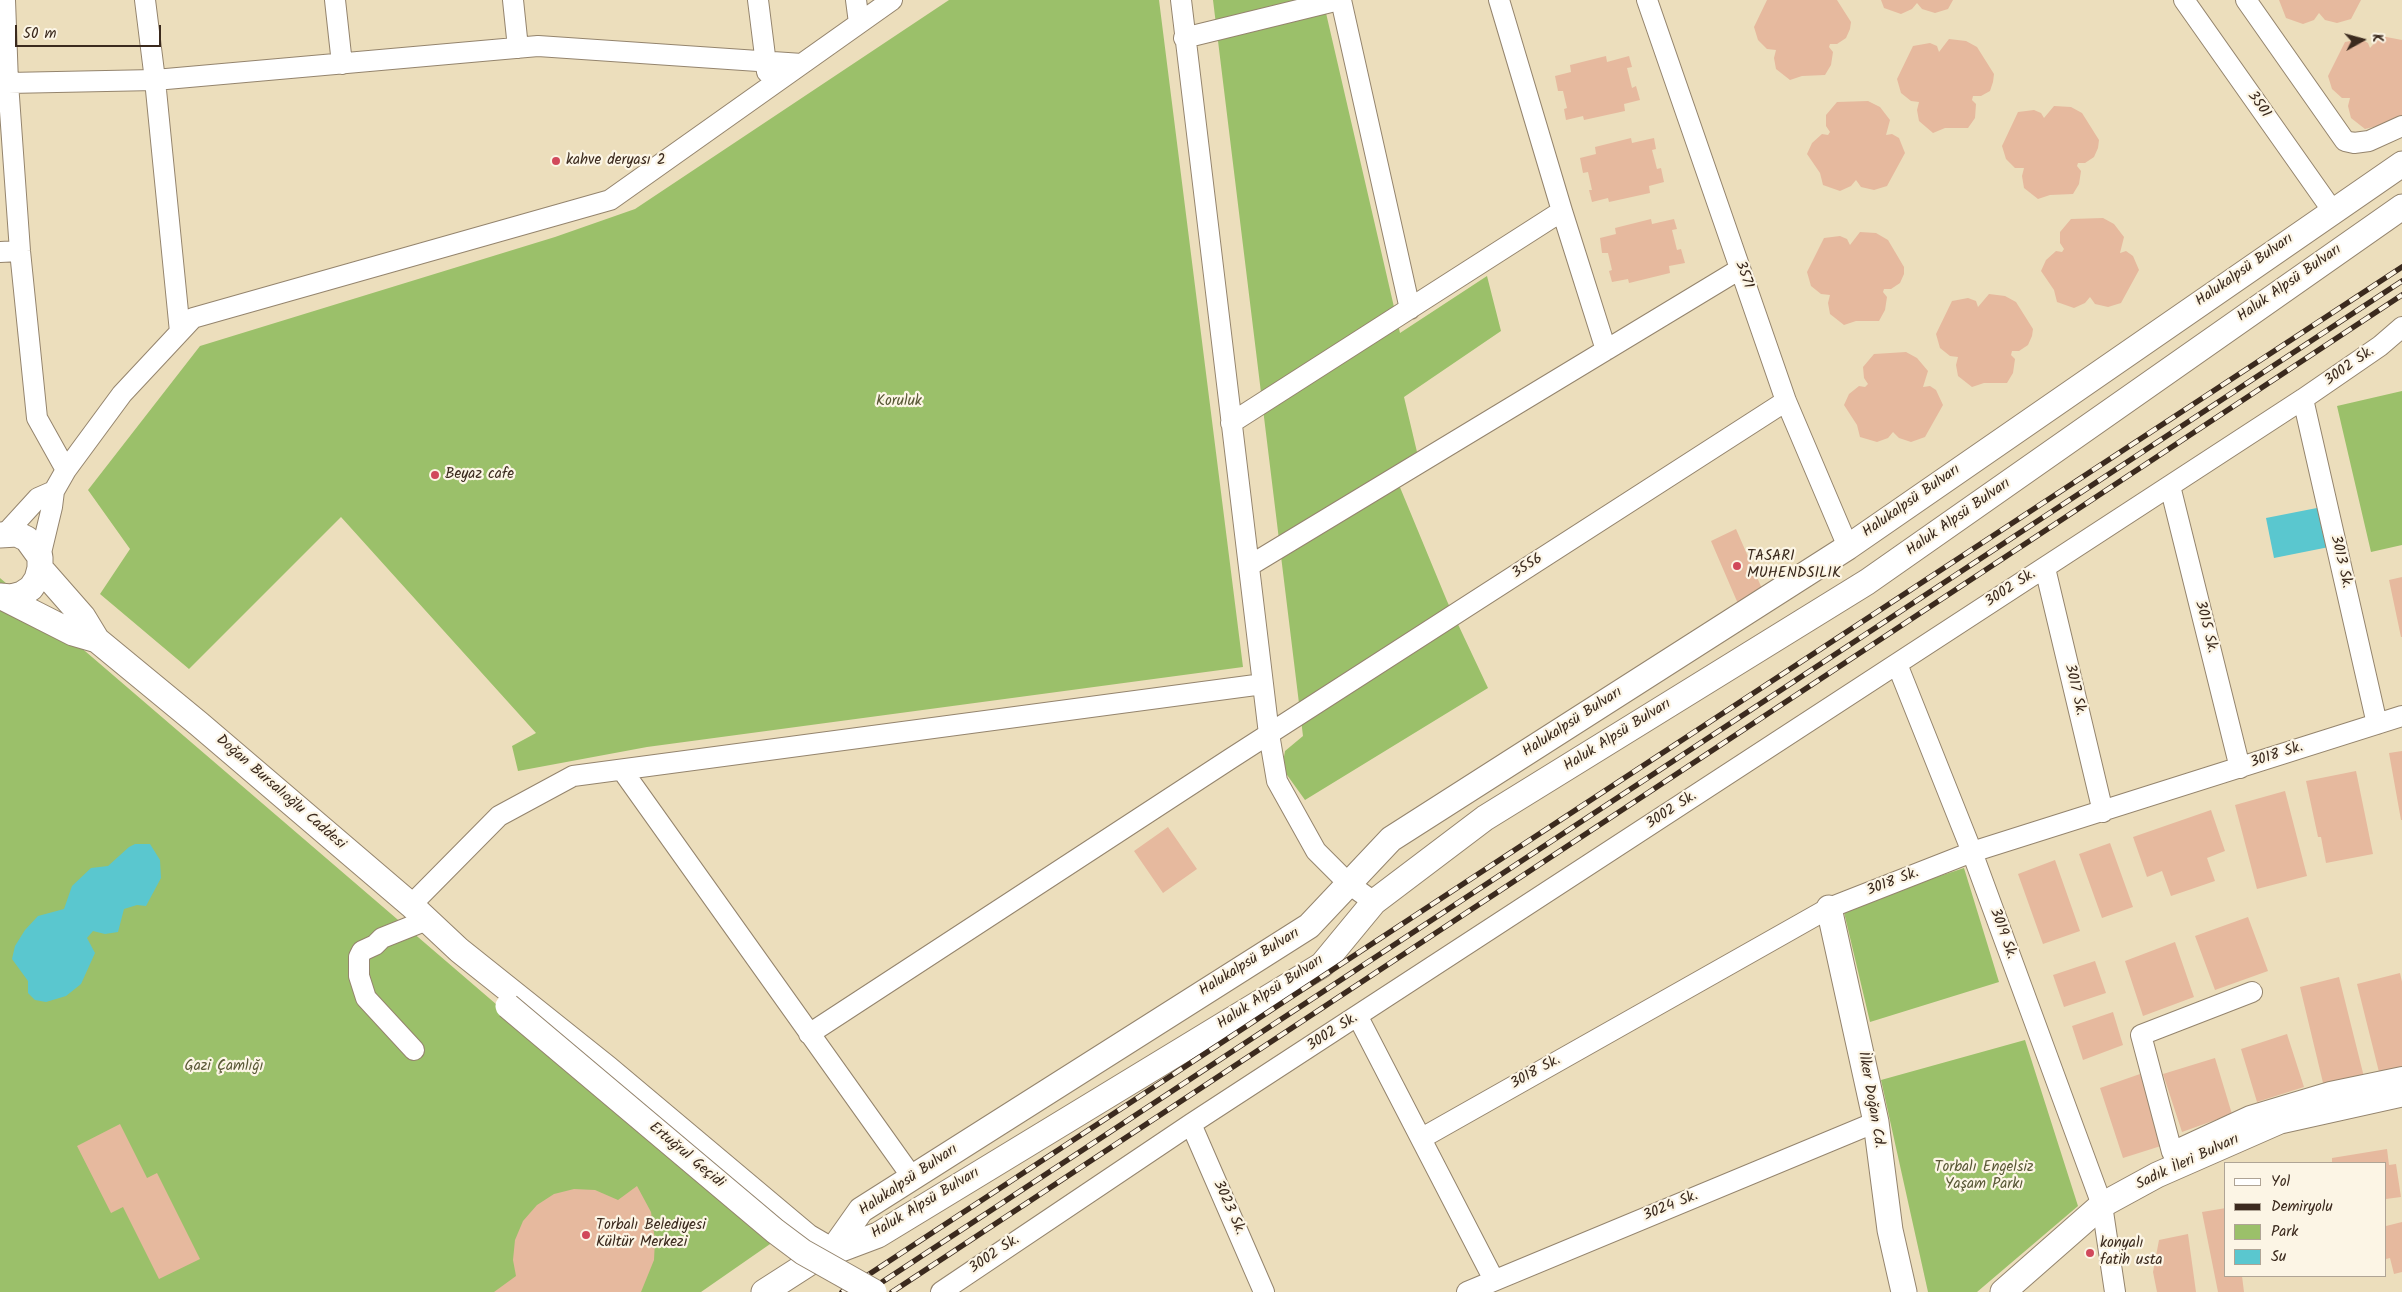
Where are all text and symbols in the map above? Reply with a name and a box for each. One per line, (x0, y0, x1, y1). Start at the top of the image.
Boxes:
scale bar (18, 15, 164, 47)
north arrow (2337, 15, 2387, 65)
text: 50 m (23, 22, 57, 46)
text: K (2365, 33, 2388, 44)
street label: 3501 (2242, 88, 2274, 122)
place label: kahve deryası 2 (566, 152, 665, 170)
marker: kahve deryası 2 (550, 155, 562, 167)
street label: Halukalpsü Bulvarı (2193, 231, 2297, 311)
street label: Haluk Alpsü Bulvarı (2234, 241, 2346, 327)
street label: 3571 (1730, 259, 1756, 291)
street label: 3002 Sk. (2322, 343, 2378, 391)
park label: Koruluk (876, 393, 922, 411)
street label: Halukalpsü Bulvarı (1860, 462, 1964, 542)
place label: Beyaz cafe (445, 466, 514, 484)
marker: Beyaz cafe (429, 469, 441, 481)
street label: Haluk Alpsü Bulvarı (1903, 475, 2015, 561)
street label: 3013 Sk. (2325, 534, 2355, 590)
place label: TASARI MUHENDSILIK (1747, 548, 1841, 583)
street label: 3556 (1509, 550, 1547, 584)
marker: TASARI MUHENDSILIK (1731, 560, 1743, 572)
street label: 3002 Sk. (1982, 566, 2040, 612)
street label: 3015 Sk. (2190, 599, 2220, 655)
street label: 3017 Sk. (2059, 663, 2089, 717)
street label: Halukalpsü Bulvarı (1520, 684, 1626, 762)
street label: Haluk Alpsü Bulvarı (1561, 696, 1675, 776)
street label: Doğan Bursalıoğlu Caddesi (212, 732, 348, 854)
street label: 3018 Sk. (2248, 739, 2306, 773)
street label: 3002 Sk. (1643, 788, 1701, 834)
street label: 3018 Sk. (1864, 865, 1922, 901)
street label: 3019 Sk. (1985, 906, 2019, 962)
street label: Halukalpsü Bulvarı (1196, 925, 1304, 1001)
street label: Haluk Alpsü Bulvarı (1214, 952, 1328, 1034)
street label: 3002 Sk. (1304, 1010, 1362, 1056)
street label: İlker Doğan Cd. (1853, 1050, 1887, 1150)
street label: 3018 Sk. (1508, 1052, 1564, 1094)
park label: Gazi Çamlığı (185, 1058, 263, 1076)
street label: Ertuğrul Geçidi (645, 1119, 727, 1193)
street label: Sadık İleri Bulvarı (2134, 1131, 2242, 1195)
street label: Halukalpsü Bulvarı (856, 1141, 962, 1221)
park label: Torbalı Engelsiz Yaşam Parkı (1934, 1159, 2034, 1194)
legend (2224, 1162, 2387, 1277)
street label: Haluk Alpsü Bulvarı (869, 1165, 983, 1243)
text: Yol (2271, 1170, 2290, 1194)
street label: 3023 Sk. (1208, 1178, 1248, 1238)
street label: 3024 Sk. (1641, 1188, 1701, 1226)
text: Demiryolu (2271, 1195, 2333, 1219)
place label: Torbalı Belediyesi Kültür Merkezi (596, 1217, 706, 1252)
text: Park (2271, 1220, 2298, 1244)
marker: Torbalı Belediyesi Kültür Merkezi (580, 1229, 592, 1241)
street label: 3002 Sk. (966, 1232, 1024, 1278)
place label: konyalı fatih usta (2100, 1235, 2163, 1270)
text: Su (2271, 1245, 2286, 1269)
marker: konyalı fatih usta (2084, 1247, 2096, 1259)

